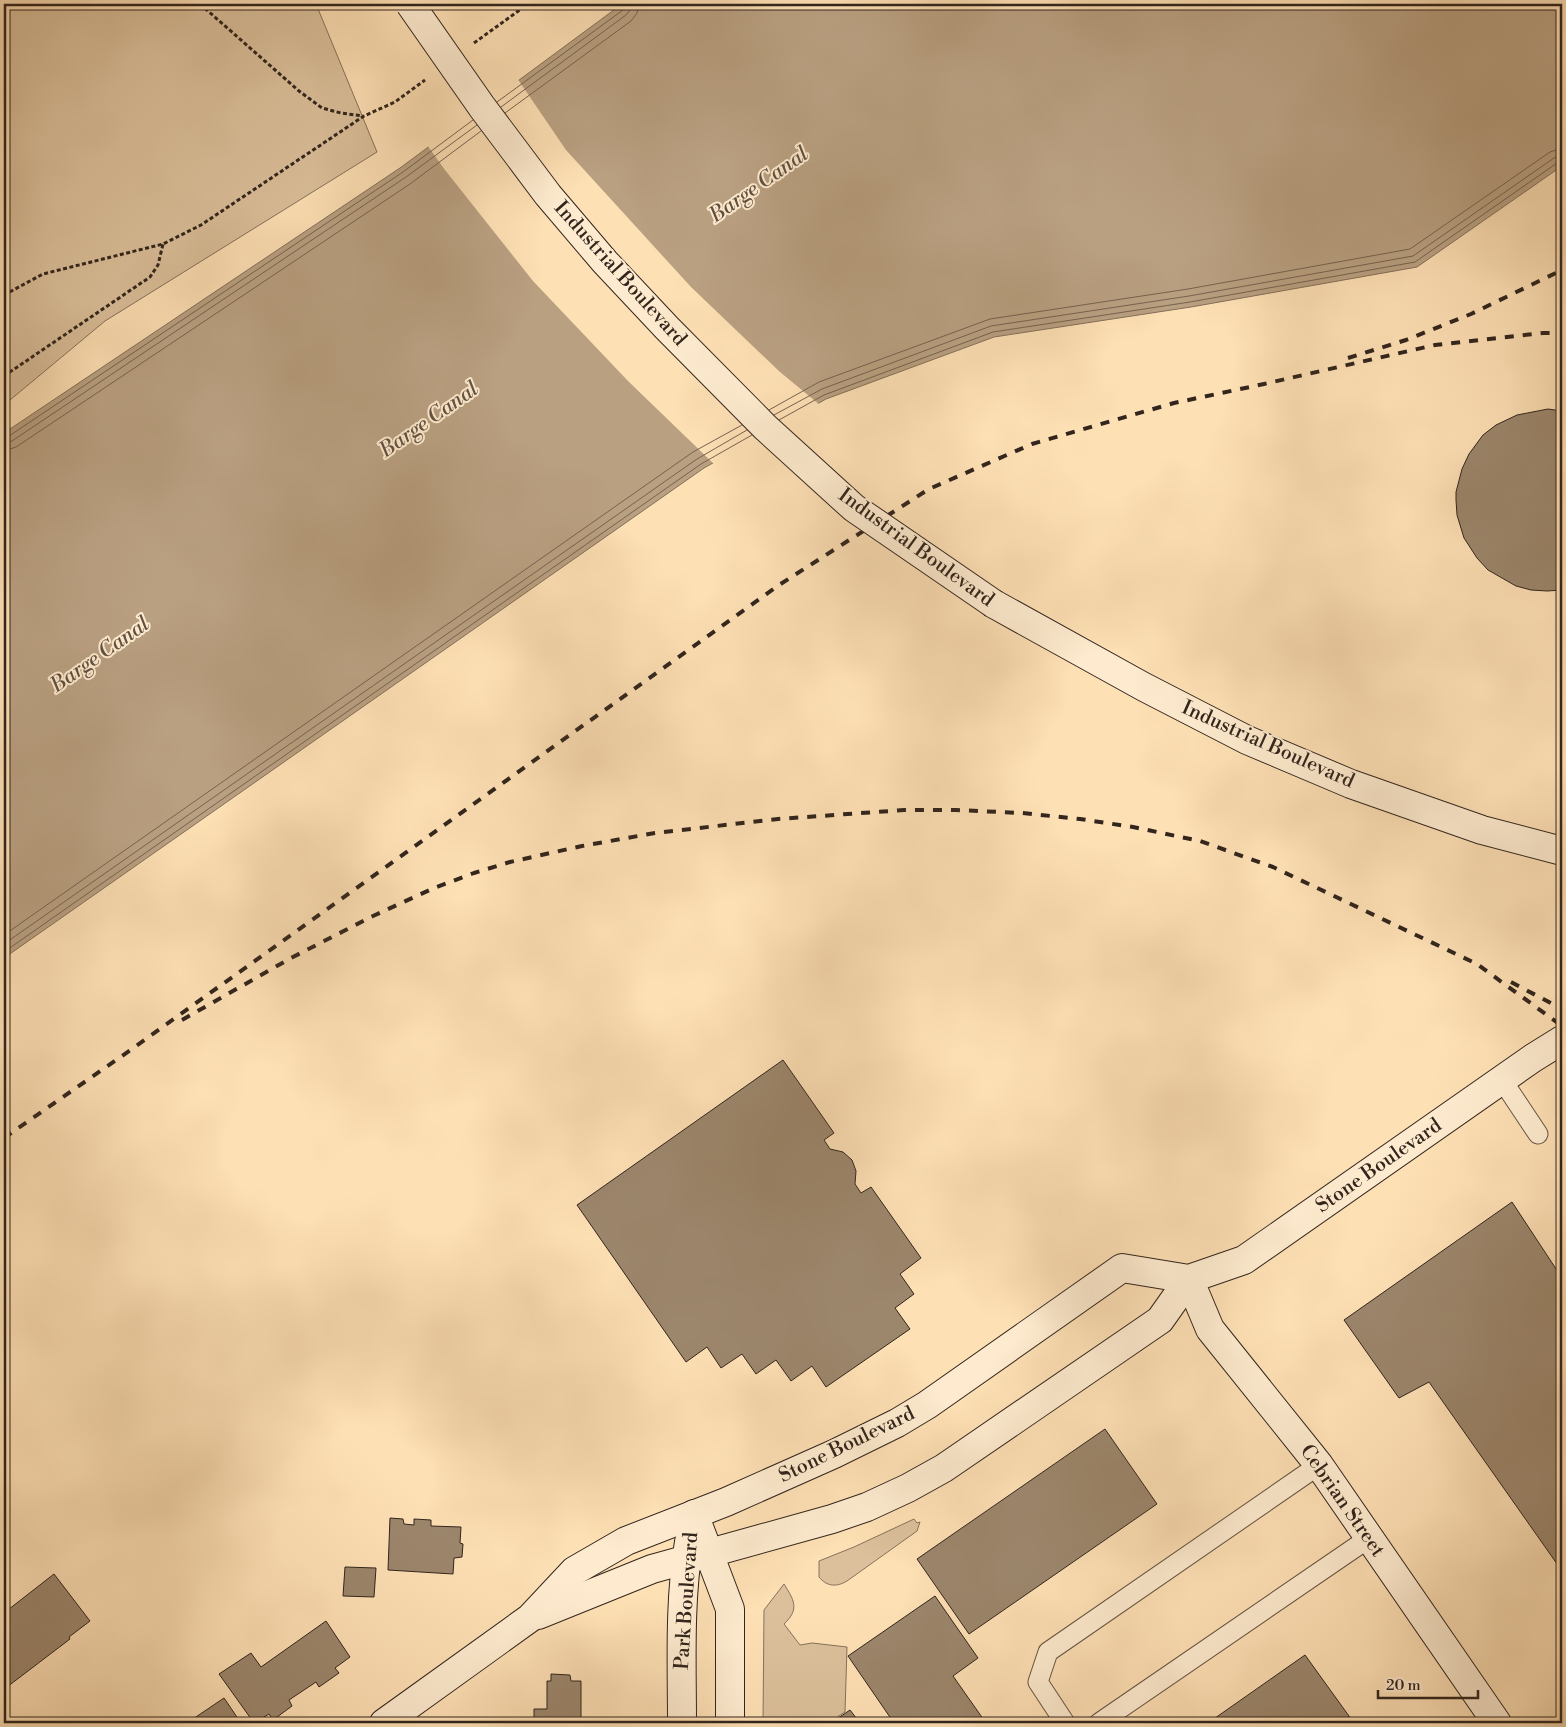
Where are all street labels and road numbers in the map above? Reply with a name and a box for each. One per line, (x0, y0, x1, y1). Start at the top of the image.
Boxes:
street label: Industrial Boulevard (548, 196, 692, 352)
street label: Industrial Boulevard (833, 483, 999, 613)
street label: Industrial Boulevard (1178, 696, 1359, 795)
street label: Stone Boulevard (1311, 1113, 1447, 1219)
street label: Stone Boulevard (775, 1401, 920, 1489)
street label: Cebrian Street (1294, 1440, 1390, 1562)
street label: Park Boulevard (670, 1531, 704, 1671)

